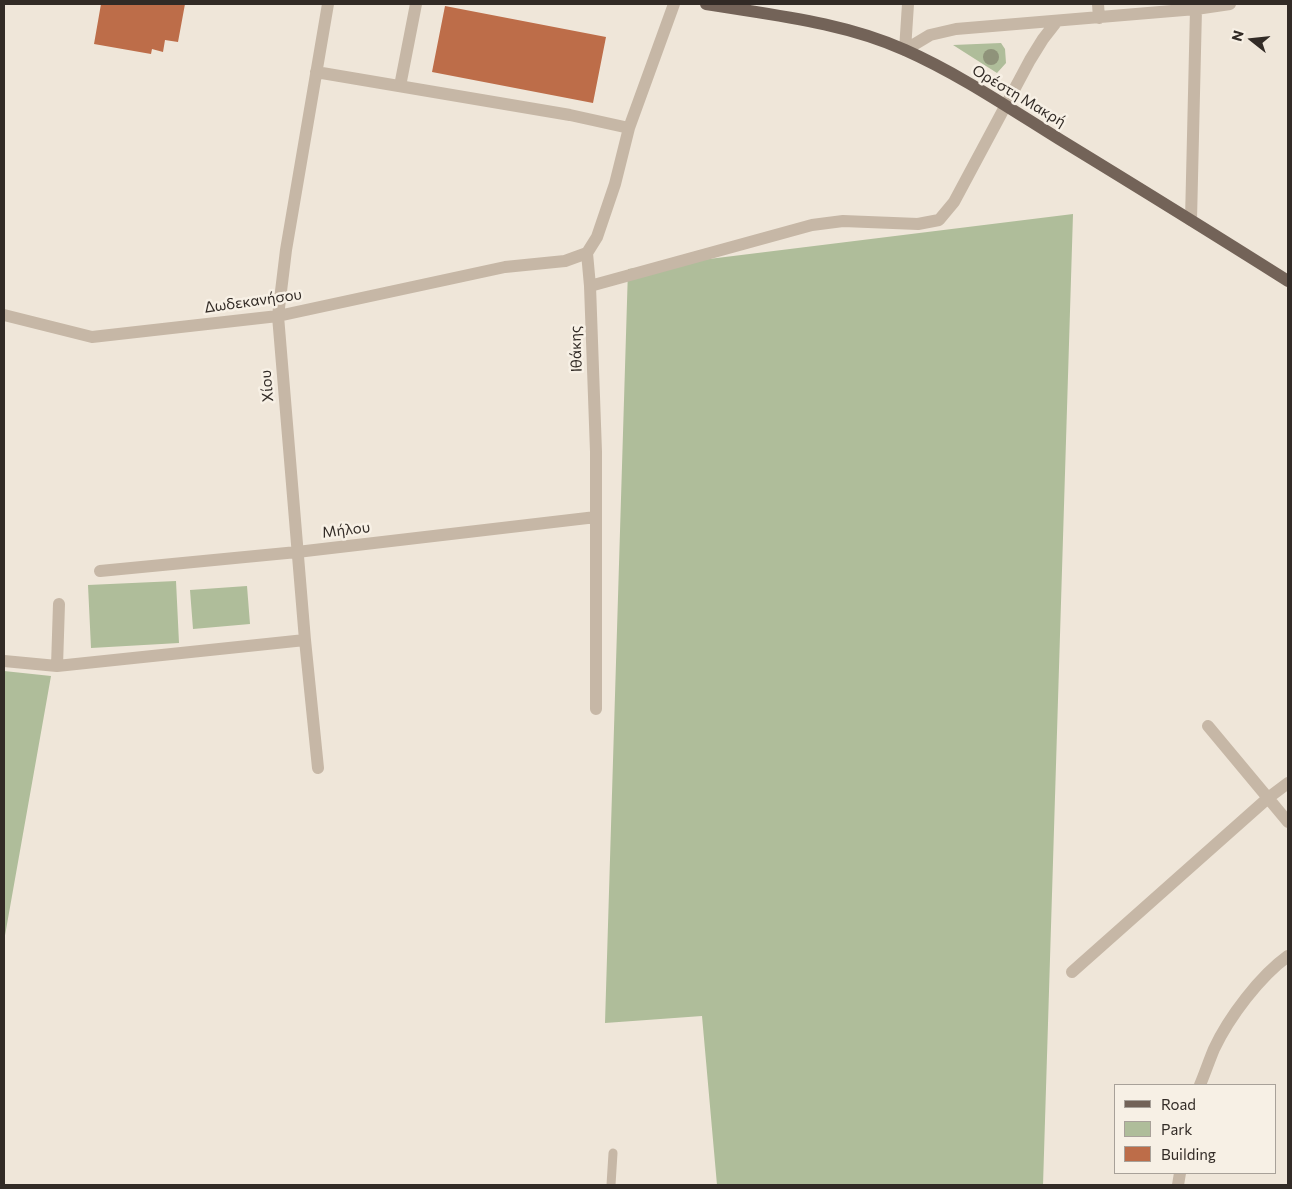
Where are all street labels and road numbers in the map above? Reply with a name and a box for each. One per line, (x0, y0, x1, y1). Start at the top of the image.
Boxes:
street label: Ορέστη Μακρή (969, 61, 1069, 131)
street label: Δωδεκανήσου (203, 285, 303, 317)
street label: Ιθάκης (566, 325, 586, 373)
street label: Χίου (257, 369, 277, 403)
street label: Μήλου (321, 518, 371, 542)

